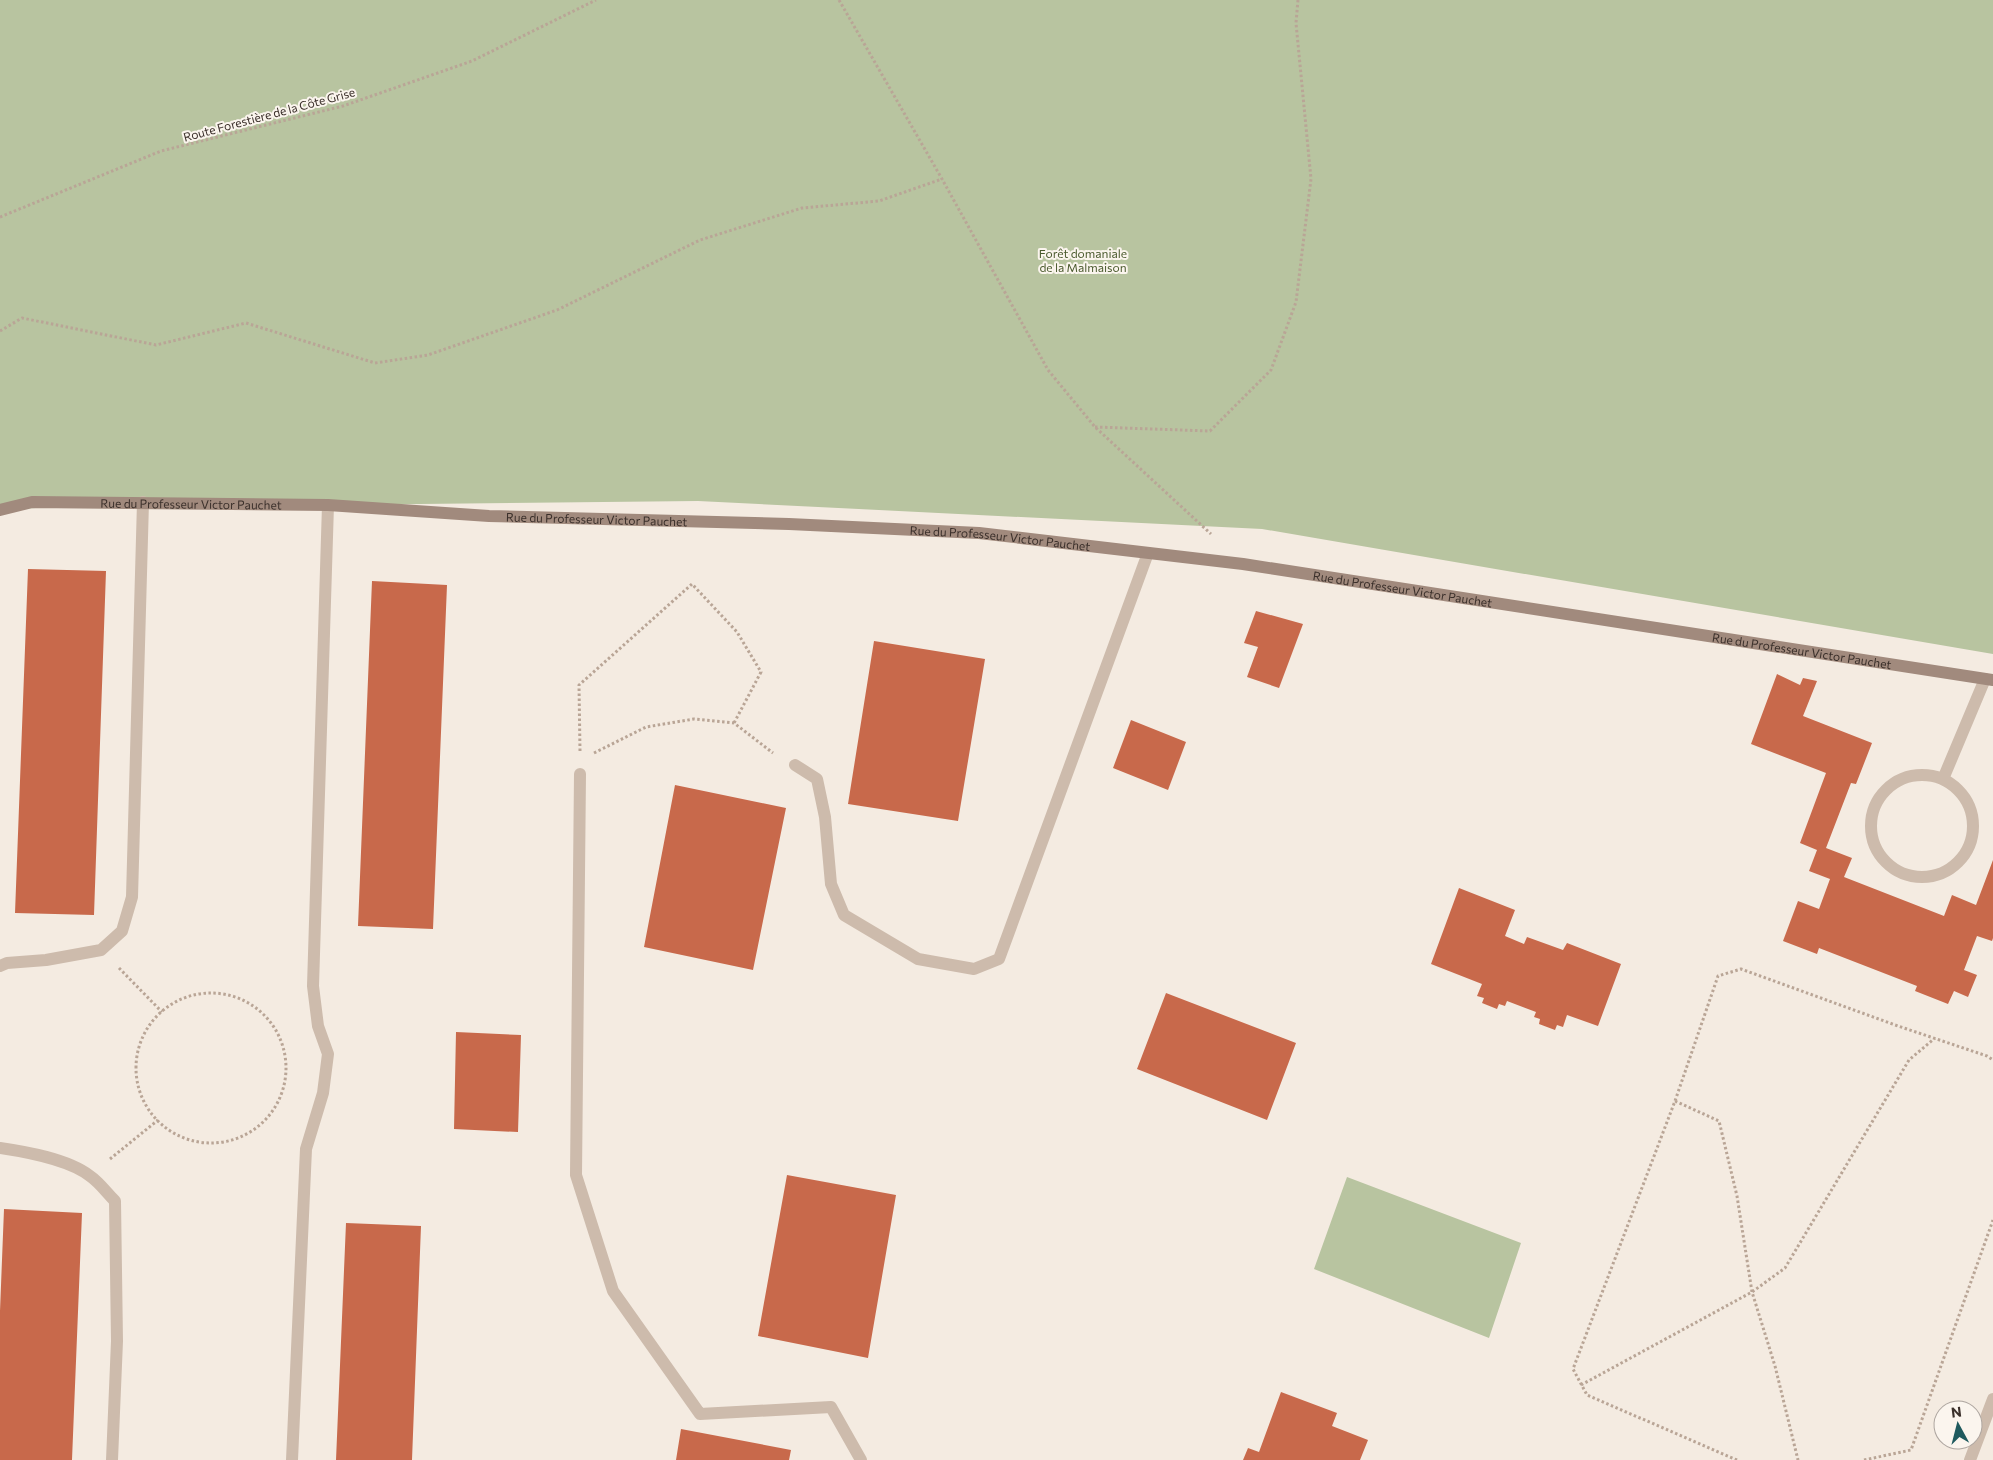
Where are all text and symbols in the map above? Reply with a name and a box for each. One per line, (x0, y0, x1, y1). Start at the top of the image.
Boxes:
street label: Route Forestière de la Côte Grise (182, 84, 356, 144)
park label: Forêt domaniale de la Malmaison (1039, 246, 1127, 274)
street label: Rue du Professeur Victor Pauchet (100, 496, 282, 512)
street label: Rue du Professeur Victor Pauchet (506, 509, 687, 528)
street label: Rue du Professeur Victor Pauchet (909, 523, 1091, 553)
street label: Rue du Professeur Victor Pauchet (1312, 568, 1493, 609)
street label: Rue du Professeur Victor Pauchet (1711, 630, 1893, 671)
north arrow (1933, 1400, 1983, 1450)
text: N (1950, 1403, 1963, 1421)

